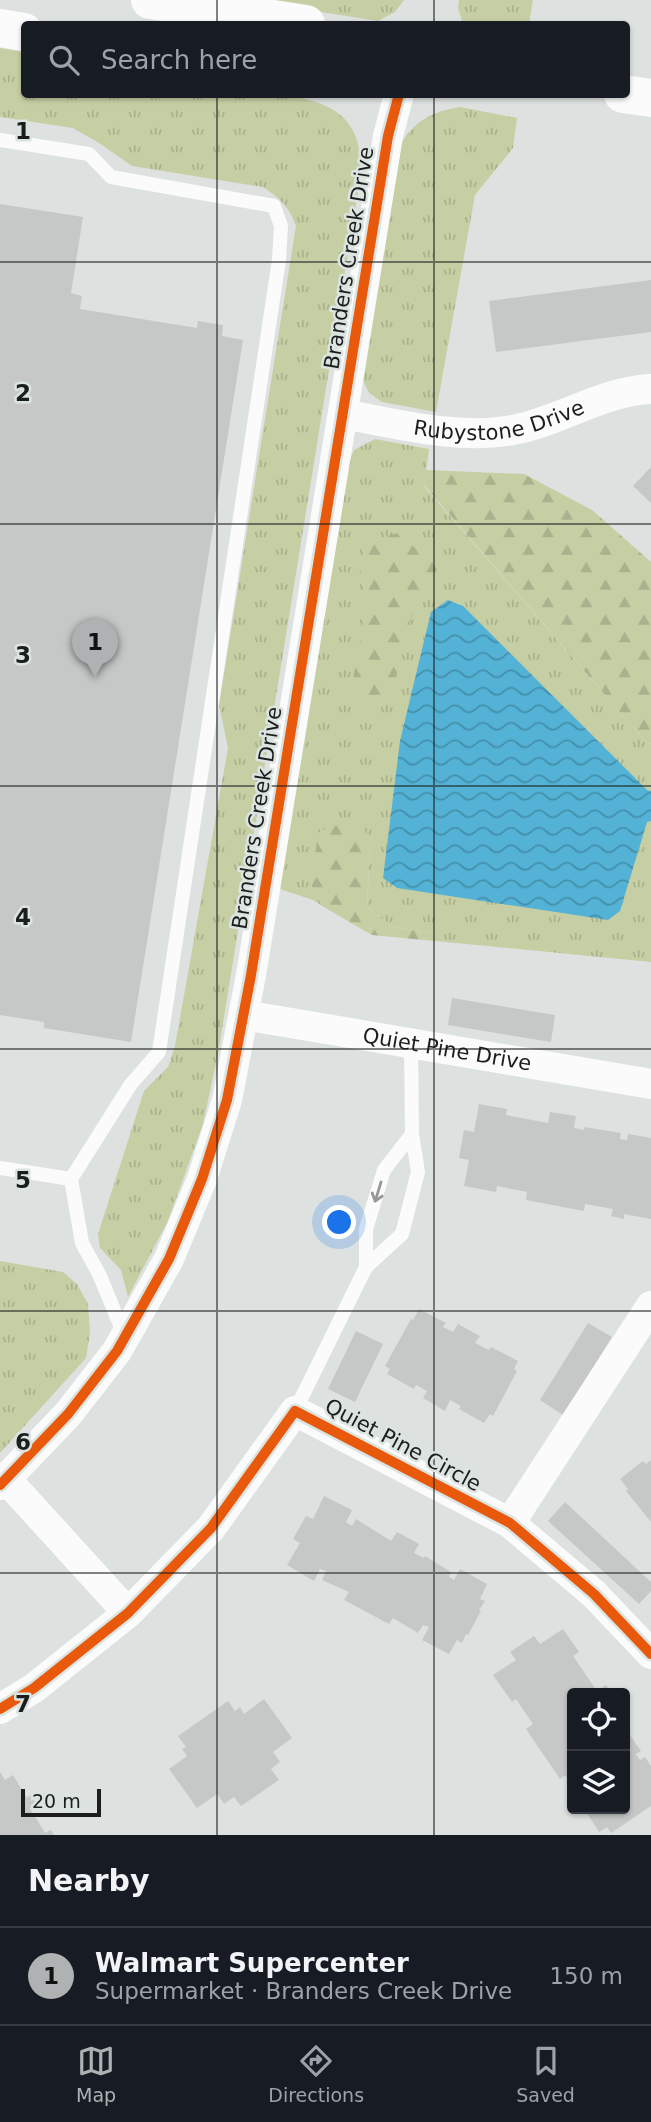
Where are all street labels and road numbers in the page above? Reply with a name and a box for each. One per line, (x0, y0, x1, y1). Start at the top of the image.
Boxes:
street label: Branders Creek Drive (320, 145, 378, 371)
street label: Rubystone Drive (412, 395, 588, 445)
street label: Branders Creek Drive (228, 705, 286, 931)
street label: Quiet Pine Drive (361, 1023, 533, 1076)
street label: Quiet Pine Circle (321, 1394, 485, 1496)

